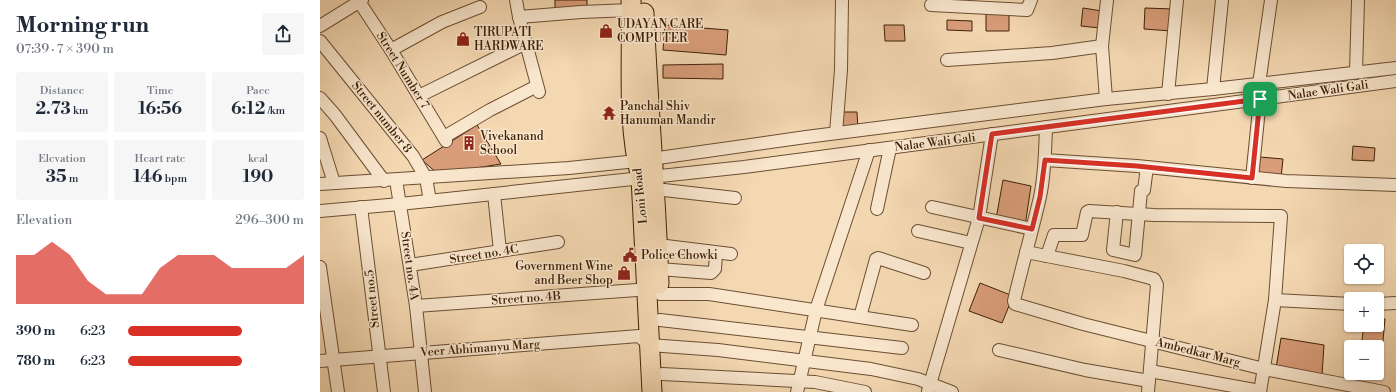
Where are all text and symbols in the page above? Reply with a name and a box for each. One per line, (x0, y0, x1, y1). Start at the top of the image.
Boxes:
text: Morning run (16, 12, 149, 39)
button: share (262, 13, 304, 55)
place label: UDAYAN CARE COMPUTER (617, 17, 703, 46)
shop icon: UDAYAN CARE COMPUTER (598, 23, 614, 39)
place label: TIRUPATI HARDWARE (474, 25, 543, 54)
street label: Street Number 7 (373, 29, 432, 111)
shop icon: TIRUPATI HARDWARE (455, 31, 471, 47)
text: 07:39 · 7 × 390 m (16, 41, 114, 57)
street label: Nalae Wali Gali (1287, 77, 1370, 104)
street label: Street number 8 (348, 79, 415, 156)
pin (1243, 82, 1277, 116)
text: Distance (40, 84, 84, 98)
text: Time (147, 84, 173, 98)
text: Pace (246, 84, 270, 98)
icon: arrive (1249, 88, 1271, 110)
text: 2.73 (36, 98, 71, 120)
text: 16:56 (138, 98, 182, 120)
text: 6:12 (231, 98, 265, 120)
place label: Panchal Shiv Hanuman Mandir (620, 99, 716, 128)
text: km (71, 104, 89, 118)
text: /km (265, 104, 285, 118)
temple icon: Panchal Shiv Hanuman Mandir (601, 105, 617, 121)
place label: Vivekanand School (479, 129, 544, 158)
street label: Nalae Wali Gali (894, 130, 976, 155)
building icon: Vivekanand School (461, 135, 477, 151)
text: Elevation (38, 152, 86, 166)
text: Heart rate (135, 152, 185, 166)
text: kcal (248, 152, 268, 166)
text: 35 (46, 166, 66, 188)
text: 146 (133, 166, 162, 188)
text: 190 (243, 166, 273, 188)
street label: Loni Road (630, 167, 651, 225)
text: m (66, 172, 78, 186)
text: bpm (162, 172, 187, 186)
text: Elevation (16, 212, 72, 228)
text: 296–300 m (235, 212, 304, 228)
street label: Street no. 4A (397, 231, 422, 302)
street label: Street no. 4C (449, 242, 520, 267)
map controls (1344, 244, 1384, 380)
button: locate (1344, 244, 1384, 284)
public building icon: Police Chowki (622, 247, 638, 263)
place label: Police Chowki (641, 248, 718, 263)
place label: Government Wine and Beer Shop (515, 259, 613, 288)
shop icon: Government Wine and Beer Shop (616, 265, 632, 281)
street label: Street no.5 (362, 269, 383, 329)
street label: Street no. 4B (491, 289, 561, 308)
button: + (1344, 292, 1384, 332)
text: 390 m (16, 323, 55, 339)
text: 6:23 (80, 323, 105, 339)
street label: Ambedkar Marg (1153, 334, 1243, 370)
street label: Veer Abhimanyu Marg (419, 337, 541, 360)
button: − (1344, 340, 1384, 380)
text: 780 m (16, 353, 55, 369)
text: 6:23 (80, 353, 105, 369)

